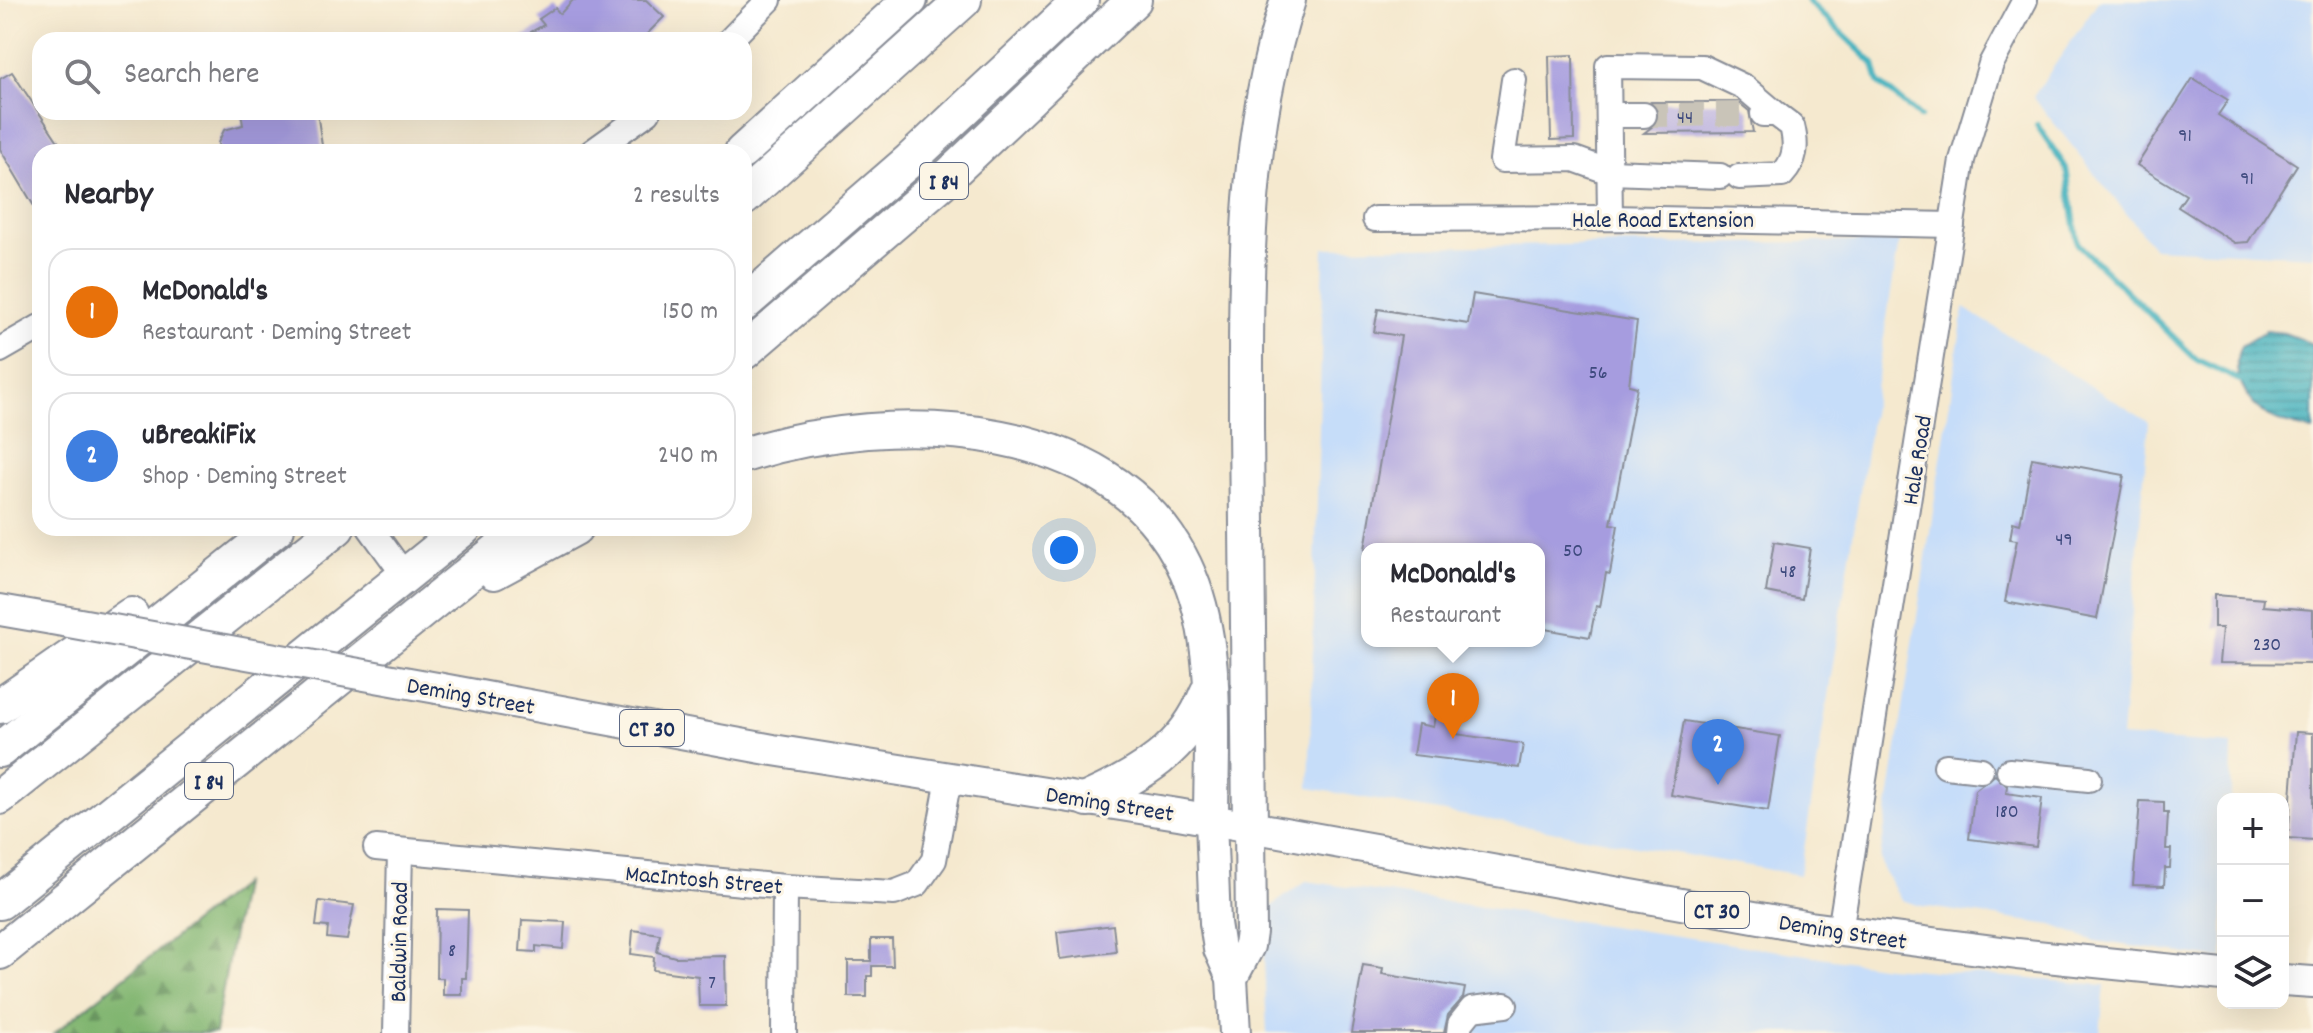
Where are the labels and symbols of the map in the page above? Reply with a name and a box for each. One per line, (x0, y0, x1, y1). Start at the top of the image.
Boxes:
house number: 44 (1677, 105, 1693, 133)
house number: 91 (2178, 123, 2192, 151)
road number: I 84 (920, 163, 968, 199)
house number: 91 (2240, 166, 2254, 194)
street label: Hale Road Extension (1572, 205, 1754, 239)
house number: 56 (1588, 360, 1608, 388)
street label: Hale Road (1895, 413, 1943, 508)
house number: 49 (2055, 527, 2073, 555)
your location (1044, 530, 1084, 570)
house number: 50 (1563, 538, 1583, 566)
house number: 48 (1780, 559, 1796, 587)
house number: 230 (2253, 632, 2281, 660)
street label: Deming Street (404, 670, 537, 726)
pin: 1 (1427, 673, 1479, 739)
road number: CT 30 (620, 710, 684, 746)
pin: 2 (1692, 719, 1744, 785)
road number: I 84 (185, 763, 233, 799)
street label: Deming Street (1043, 779, 1176, 833)
house number: 180 (1995, 799, 2019, 827)
street label: MacIntosh Street (624, 858, 784, 906)
street label: Baldwin Road (383, 881, 419, 1003)
road number: CT 30 (1685, 892, 1749, 928)
street label: Deming Street (1776, 907, 1909, 961)
house number: 8 (448, 938, 456, 966)
house number: 7 (708, 970, 716, 998)

